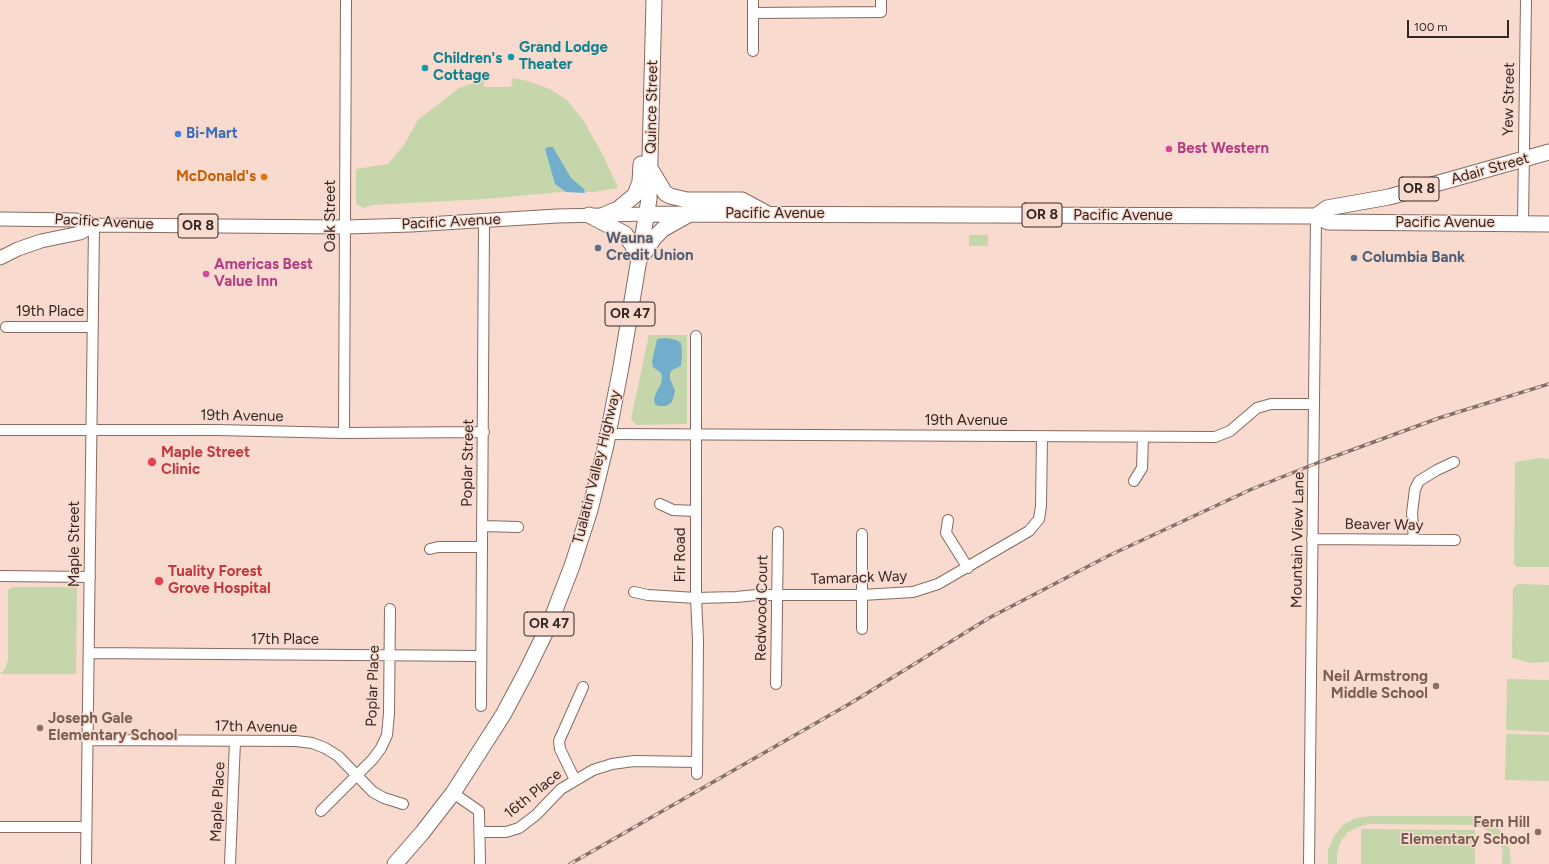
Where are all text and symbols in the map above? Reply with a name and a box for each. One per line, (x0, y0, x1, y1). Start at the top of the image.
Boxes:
scale bar (1409, 12, 1511, 38)
text: 100 m (1414, 20, 1448, 34)
place label: Grand Lodge Theater (519, 39, 608, 74)
place label: Children's Cottage (433, 50, 502, 85)
marker: Grand Lodge Theater (506, 52, 516, 62)
street label: Quince Street (642, 60, 662, 154)
street label: Yew Street (1499, 62, 1519, 136)
marker: Children's Cottage (420, 63, 430, 73)
place label: Bi-Mart (186, 125, 238, 143)
marker: Bi-Mart (173, 129, 183, 139)
place label: Best Western (1177, 140, 1269, 158)
marker: Best Western (1164, 144, 1174, 154)
street label: Adair Street (1449, 149, 1531, 189)
place label: McDonald's (176, 168, 256, 186)
marker: McDonald's (259, 172, 269, 182)
road number: OR 8 (1399, 177, 1439, 201)
street label: Oak Street (322, 180, 340, 252)
road number: OR 8 (1022, 203, 1062, 227)
street label: Pacific Avenue (725, 205, 825, 223)
street label: Pacific Avenue (1073, 207, 1173, 225)
street label: Pacific Avenue (54, 210, 154, 234)
street label: Pacific Avenue (401, 210, 501, 234)
road number: OR 8 (178, 214, 218, 238)
street label: Pacific Avenue (1395, 214, 1495, 232)
place label: Wauna Credit Union (606, 230, 694, 265)
marker: Wauna Credit Union (593, 243, 603, 253)
place label: Columbia Bank (1362, 249, 1465, 267)
marker: Columbia Bank (1349, 253, 1359, 263)
place label: Americas Best Value Inn (214, 256, 313, 291)
marker: Americas Best Value Inn (201, 269, 211, 279)
road number: OR 47 (605, 302, 655, 326)
street label: 19th Place (16, 303, 84, 321)
street label: Tualatin Valley Highway (569, 388, 625, 546)
street label: 19th Avenue (200, 406, 284, 426)
street label: 19th Avenue (924, 412, 1008, 430)
street label: Poplar Street (458, 419, 478, 507)
place label: Maple Street Clinic (161, 444, 250, 479)
marker: Maple Street Clinic (146, 456, 158, 468)
street label: Mountain View Lane (1288, 472, 1308, 608)
street label: Maple Street (66, 501, 84, 587)
street label: Beaver Way (1344, 515, 1424, 535)
street label: Fir Road (672, 528, 690, 582)
street label: Redwood Court (752, 555, 772, 661)
place label: Tuality Forest Grove Hospital (168, 563, 271, 598)
street label: Tamarack Way (810, 567, 908, 589)
marker: Tuality Forest Grove Hospital (153, 575, 165, 587)
road number: OR 47 (524, 612, 574, 636)
street label: 17th Place (251, 631, 319, 649)
street label: Poplar Place (363, 645, 383, 727)
place label: Neil Armstrong Middle School (1322, 668, 1428, 703)
marker: Neil Armstrong Middle School (1431, 681, 1441, 691)
place label: Joseph Gale Elementary School (48, 710, 177, 745)
street label: 17th Avenue (214, 717, 298, 737)
marker: Joseph Gale Elementary School (35, 723, 45, 733)
street label: Maple Place (207, 761, 229, 843)
street label: 16th Place (501, 765, 565, 823)
place label: Fern Hill Elementary School (1401, 814, 1530, 849)
marker: Fern Hill Elementary School (1533, 827, 1543, 837)

